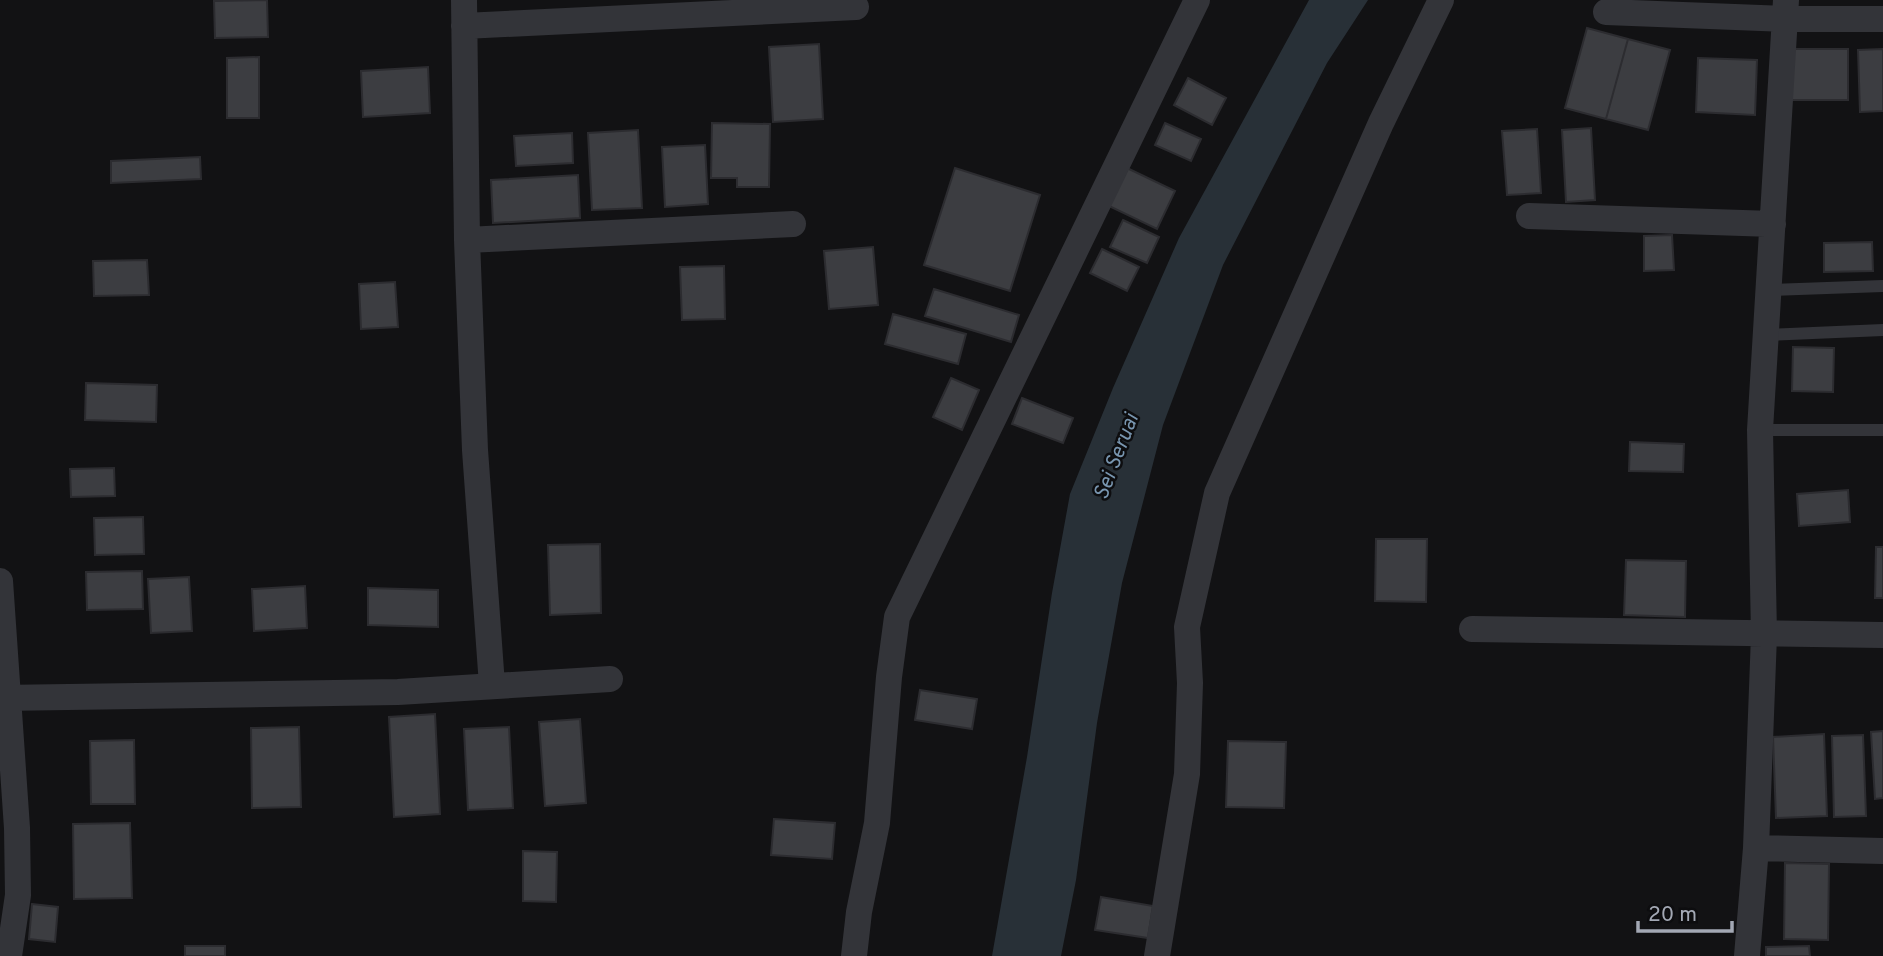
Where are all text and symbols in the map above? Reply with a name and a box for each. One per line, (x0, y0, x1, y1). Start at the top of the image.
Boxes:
water label: Sei Seruai (1088, 408, 1146, 504)
scale bar (1638, 890, 1732, 934)
text: 20 m (1648, 902, 1697, 929)

